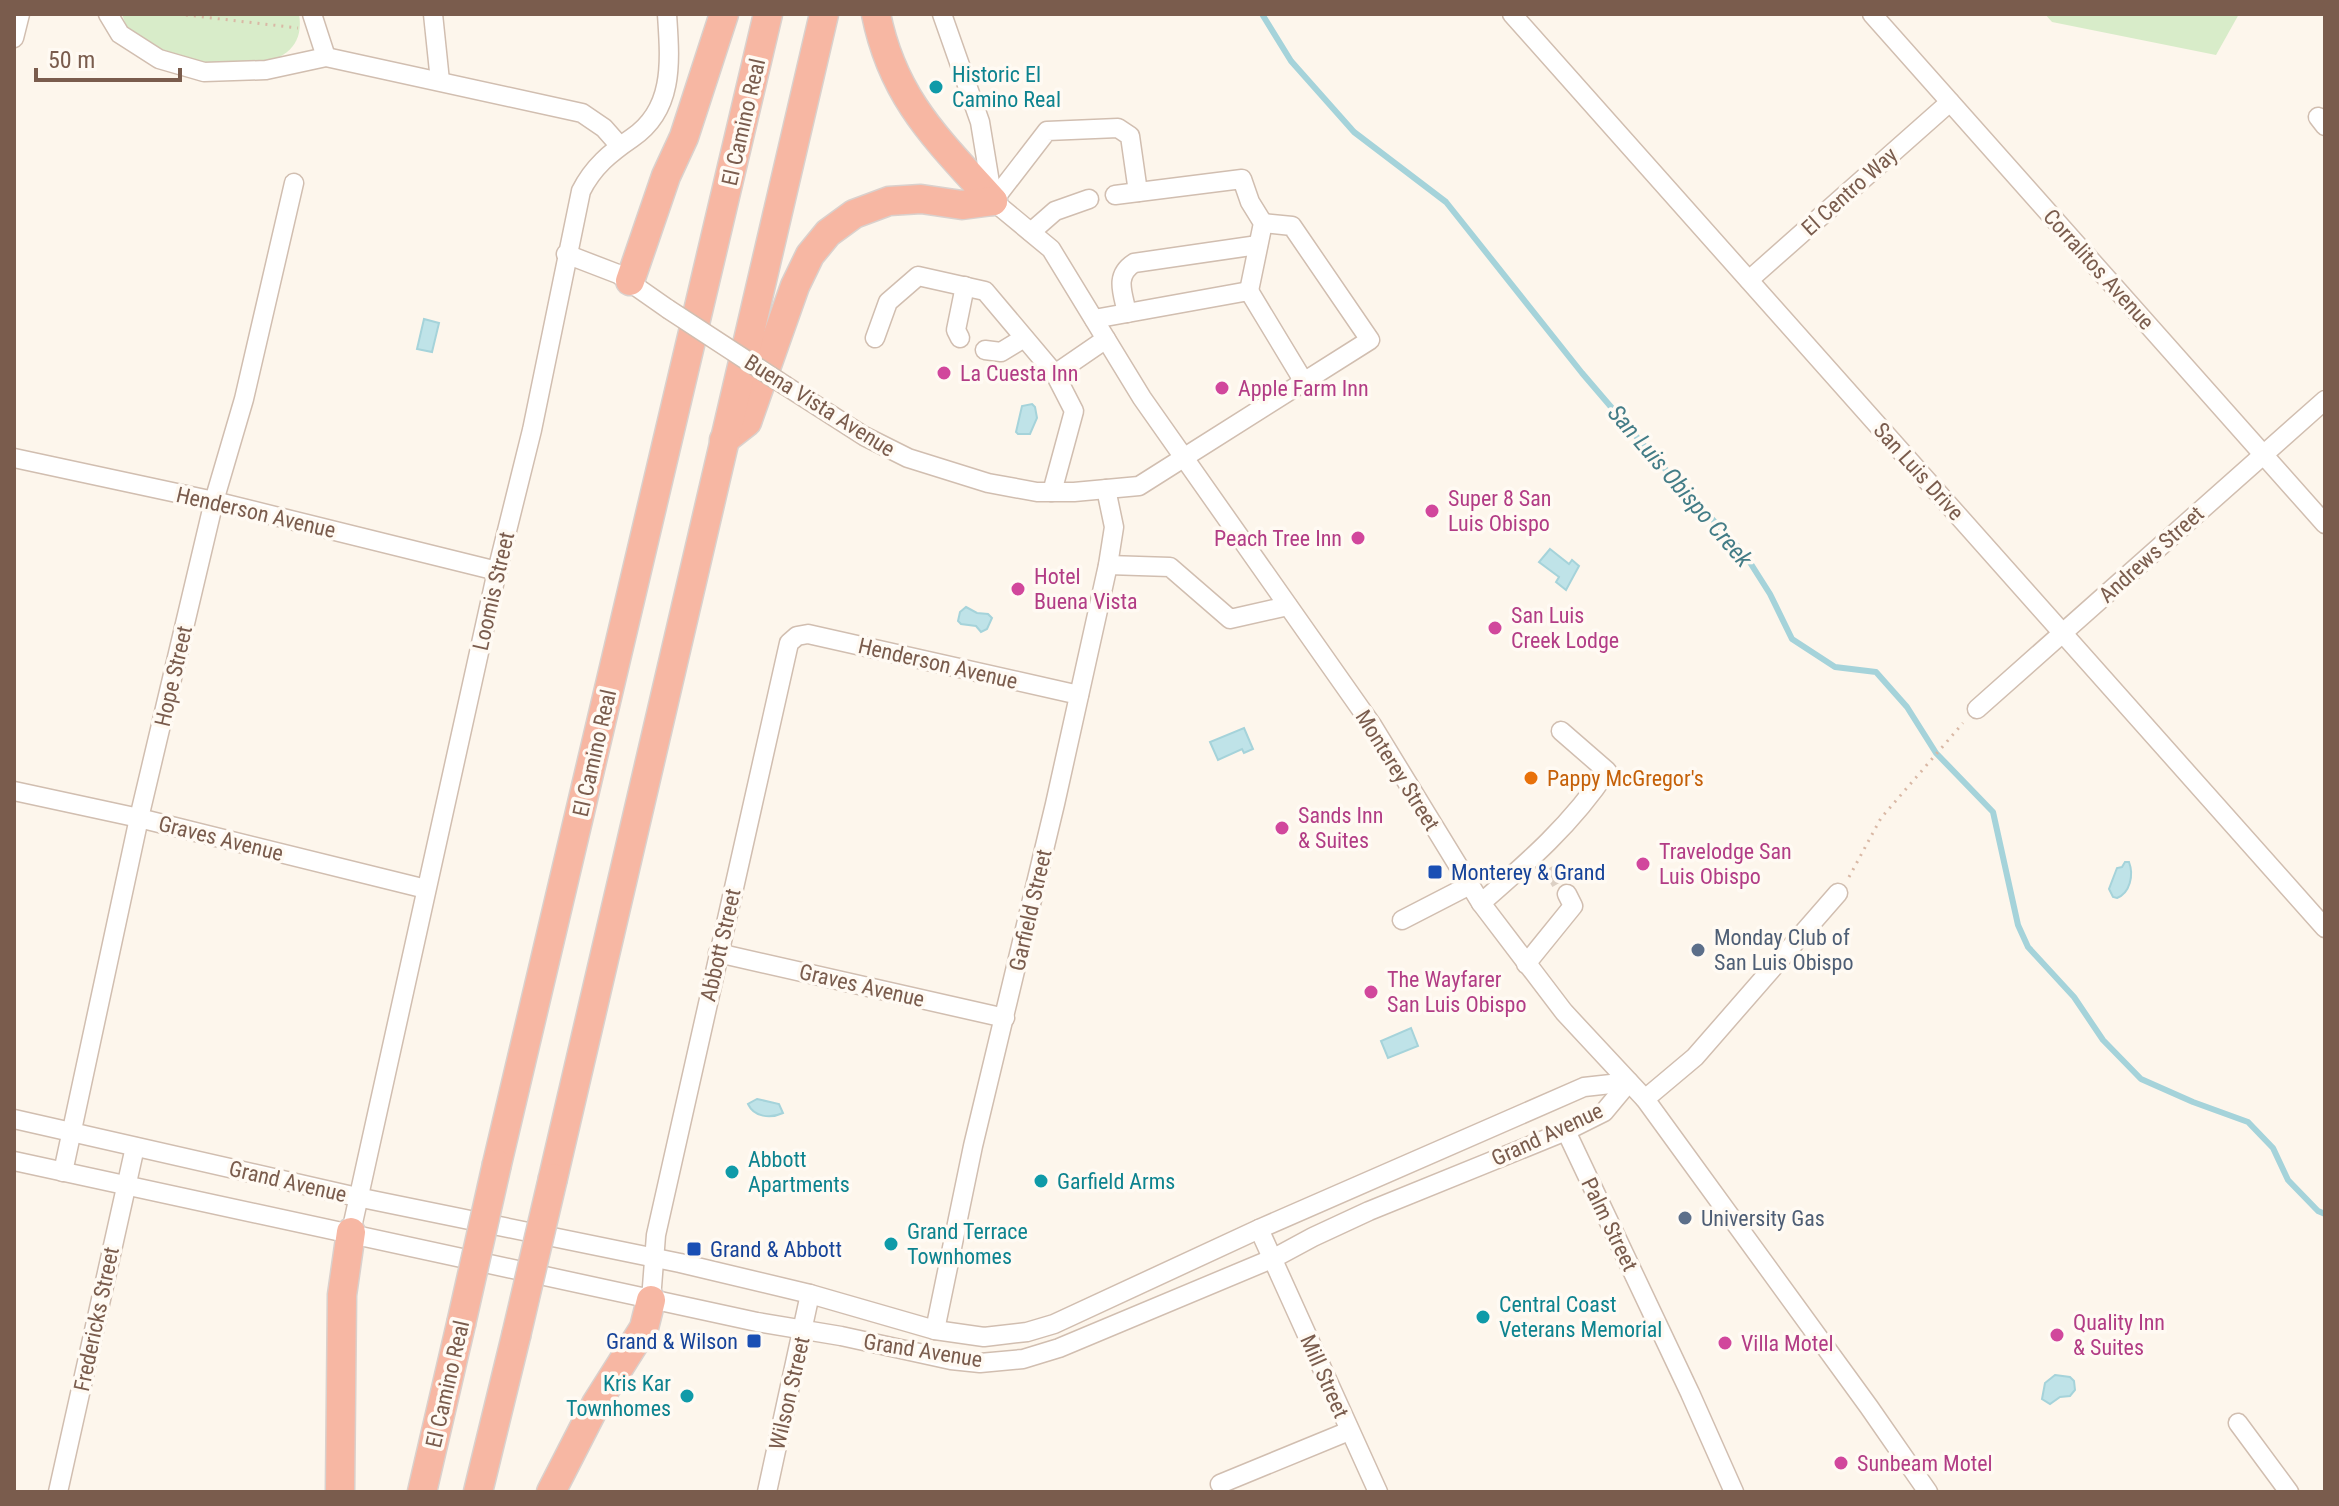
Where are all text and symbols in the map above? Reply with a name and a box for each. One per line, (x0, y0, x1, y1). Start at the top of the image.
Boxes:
scale bar (36, 32, 180, 82)
text: 50 m (48, 46, 95, 74)
street label: El Camino Real (717, 56, 770, 188)
place label: Historic El Camino Real (952, 62, 1061, 112)
marker: Historic El Camino Real (927, 78, 945, 96)
street label: El Centro Way (1797, 142, 1902, 241)
street label: Corralitos Avenue (2038, 204, 2159, 335)
street label: Buena Vista Avenue (740, 349, 899, 462)
place label: La Cuesta Inn (960, 361, 1078, 386)
marker: La Cuesta Inn (935, 364, 953, 382)
place label: Apple Farm Inn (1238, 376, 1369, 401)
marker: Apple Farm Inn (1213, 379, 1231, 397)
water label: San Luis Obispo Creek (1602, 399, 1758, 573)
street label: San Luis Drive (1868, 418, 1969, 525)
street label: Henderson Avenue (174, 482, 338, 543)
place label: Super 8 San Luis Obispo (1448, 486, 1551, 536)
street label: Andrews Street (2094, 501, 2209, 608)
marker: Super 8 San Luis Obispo (1423, 502, 1441, 520)
place label: Peach Tree Inn (1214, 526, 1342, 551)
street label: Loomis Street (468, 529, 519, 653)
marker: Peach Tree Inn (1349, 529, 1367, 547)
place label: Hotel Buena Vista (1034, 564, 1138, 614)
marker: Hotel Buena Vista (1009, 580, 1027, 598)
place label: San Luis Creek Lodge (1511, 603, 1619, 653)
marker: San Luis Creek Lodge (1486, 619, 1504, 637)
street label: Hope Street (150, 623, 197, 729)
street label: Henderson Avenue (856, 633, 1020, 694)
street label: El Camino Real (568, 687, 621, 819)
street label: Monterey Street (1351, 705, 1445, 835)
place label: Pappy McGregor's (1547, 766, 1704, 791)
marker: Pappy McGregor's (1522, 769, 1540, 787)
place label: Sands Inn & Suites (1298, 803, 1383, 853)
street label: Graves Avenue (156, 811, 286, 866)
marker: Sands Inn & Suites (1273, 819, 1291, 837)
place label: Travelodge San Luis Obispo (1659, 839, 1792, 889)
street label: Garfield Street (1004, 847, 1057, 973)
marker: Travelodge San Luis Obispo (1634, 855, 1652, 873)
place label: Monterey & Grand (1451, 860, 1605, 885)
marker: Monterey & Grand (1426, 863, 1444, 881)
street label: Abbott Street (695, 886, 746, 1004)
place label: Monday Club of San Luis Obispo (1714, 925, 1853, 975)
marker: Monday Club of San Luis Obispo (1689, 941, 1707, 959)
street label: Graves Avenue (797, 959, 927, 1012)
place label: The Wayfarer San Luis Obispo (1387, 967, 1526, 1017)
marker: The Wayfarer San Luis Obispo (1362, 983, 1380, 1001)
street label: Grand Avenue (1488, 1098, 1607, 1171)
place label: Abbott Apartments (748, 1147, 850, 1197)
street label: Grand Avenue (227, 1156, 349, 1207)
marker: Abbott Apartments (723, 1163, 741, 1181)
place label: Garfield Arms (1057, 1169, 1175, 1194)
marker: Garfield Arms (1032, 1172, 1050, 1190)
street label: Palm Street (1576, 1173, 1643, 1275)
place label: University Gas (1701, 1206, 1825, 1231)
marker: University Gas (1676, 1209, 1694, 1227)
place label: Grand Terrace Townhomes (907, 1219, 1028, 1269)
marker: Grand Terrace Townhomes (882, 1235, 900, 1253)
place label: Grand & Abbott (710, 1237, 842, 1262)
marker: Grand & Abbott (685, 1240, 703, 1258)
street label: Fredericks Street (69, 1245, 124, 1394)
place label: Central Coast Veterans Memorial (1499, 1292, 1662, 1342)
marker: Central Coast Veterans Memorial (1474, 1308, 1492, 1326)
place label: Quality Inn & Suites (2073, 1310, 2165, 1360)
street label: El Camino Real (421, 1318, 474, 1450)
marker: Quality Inn & Suites (2048, 1326, 2066, 1344)
place label: Grand & Wilson (606, 1329, 738, 1354)
street label: Grand Avenue (862, 1329, 984, 1372)
street label: Mill Street (1295, 1331, 1354, 1422)
place label: Villa Motel (1741, 1331, 1834, 1356)
marker: Grand & Wilson (745, 1332, 763, 1350)
street label: Wilson Street (764, 1334, 815, 1452)
marker: Villa Motel (1716, 1334, 1734, 1352)
place label: Kris Kar Townhomes (566, 1371, 671, 1421)
marker: Kris Kar Townhomes (678, 1387, 696, 1405)
place label: Sunbeam Motel (1857, 1451, 1993, 1476)
marker: Sunbeam Motel (1832, 1454, 1850, 1472)

